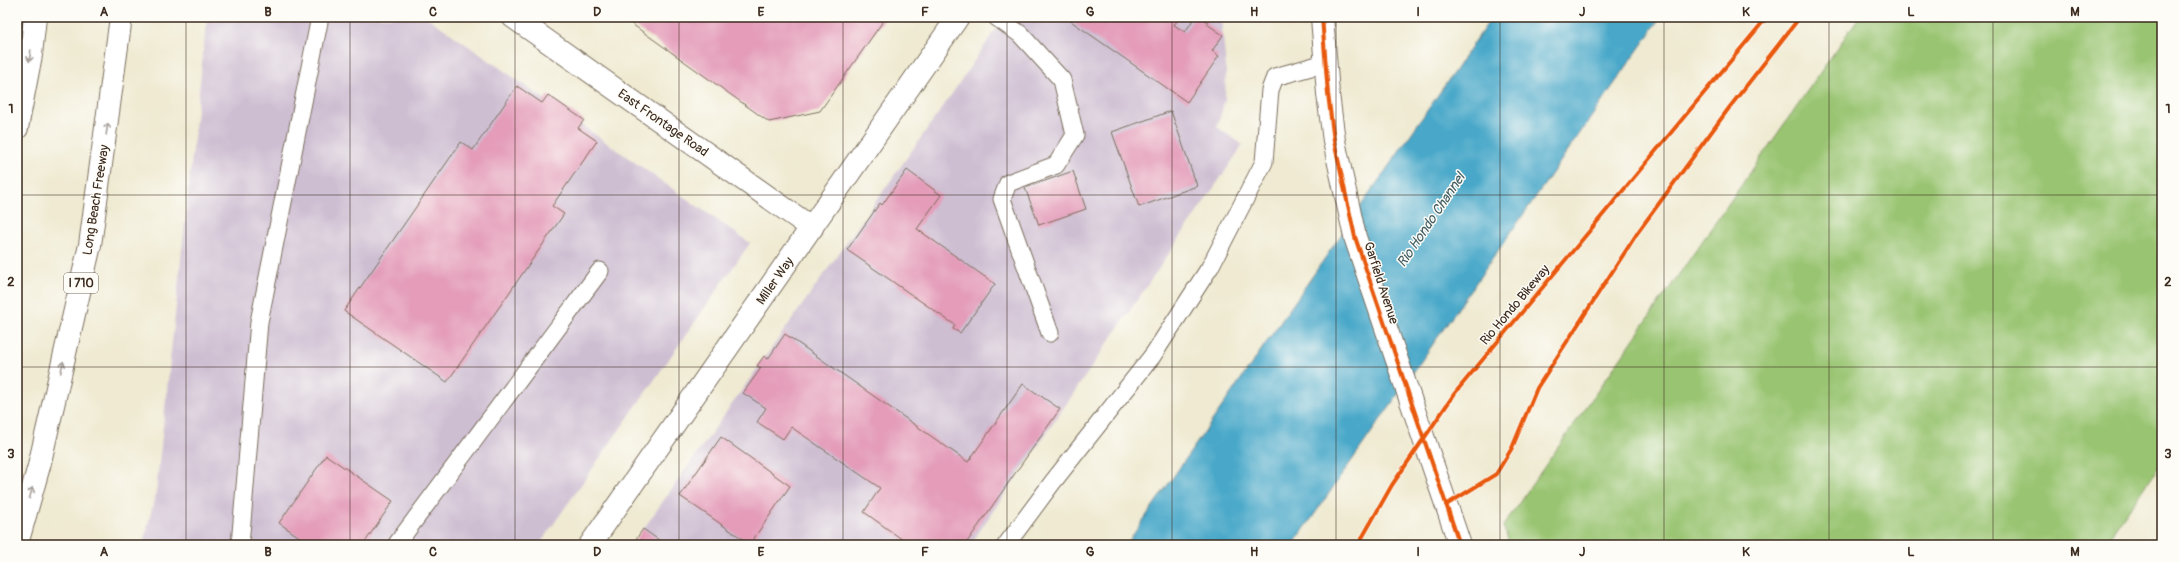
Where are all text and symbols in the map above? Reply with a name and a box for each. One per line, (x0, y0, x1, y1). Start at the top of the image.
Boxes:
text: A (100, 4, 109, 20)
text: B (264, 4, 272, 20)
text: C (429, 4, 437, 20)
text: D (593, 4, 601, 20)
text: E (758, 4, 765, 20)
text: F (921, 4, 929, 20)
text: G (1086, 4, 1095, 20)
text: H (1250, 4, 1258, 20)
text: I (1416, 4, 1420, 20)
text: J (1579, 4, 1585, 20)
text: K (1742, 4, 1750, 20)
text: L (1907, 4, 1915, 20)
text: M (2070, 4, 2080, 20)
one-way arrow (26, 49, 34, 62)
street label: East Frontage Road (615, 86, 711, 160)
text: 1 (8, 101, 14, 117)
text: 1 (2165, 101, 2171, 117)
one-way arrow (103, 123, 111, 136)
street label: Long Beach Freeway (79, 143, 113, 256)
water label: Rio Hondo Channel (1393, 168, 1470, 270)
street label: Garfield Avenue (1360, 240, 1402, 327)
street label: Miller Way (753, 254, 797, 308)
street label: Rio Hondo Bikeway (1477, 261, 1554, 348)
road number: I 710 (64, 273, 98, 293)
text: 2 (7, 274, 15, 290)
text: 2 (2164, 274, 2172, 290)
one-way arrow (58, 361, 66, 374)
text: 3 (7, 446, 15, 462)
text: 3 (2164, 446, 2172, 462)
one-way arrow (28, 487, 35, 500)
text: A (100, 544, 109, 560)
text: B (264, 544, 272, 560)
text: C (429, 544, 437, 560)
text: D (593, 544, 601, 560)
text: E (758, 544, 765, 560)
text: F (921, 544, 929, 560)
text: G (1086, 544, 1095, 560)
text: H (1250, 544, 1258, 560)
text: I (1416, 544, 1420, 560)
text: J (1579, 544, 1585, 560)
text: K (1742, 544, 1750, 560)
text: L (1907, 544, 1915, 560)
text: M (2070, 544, 2080, 560)

